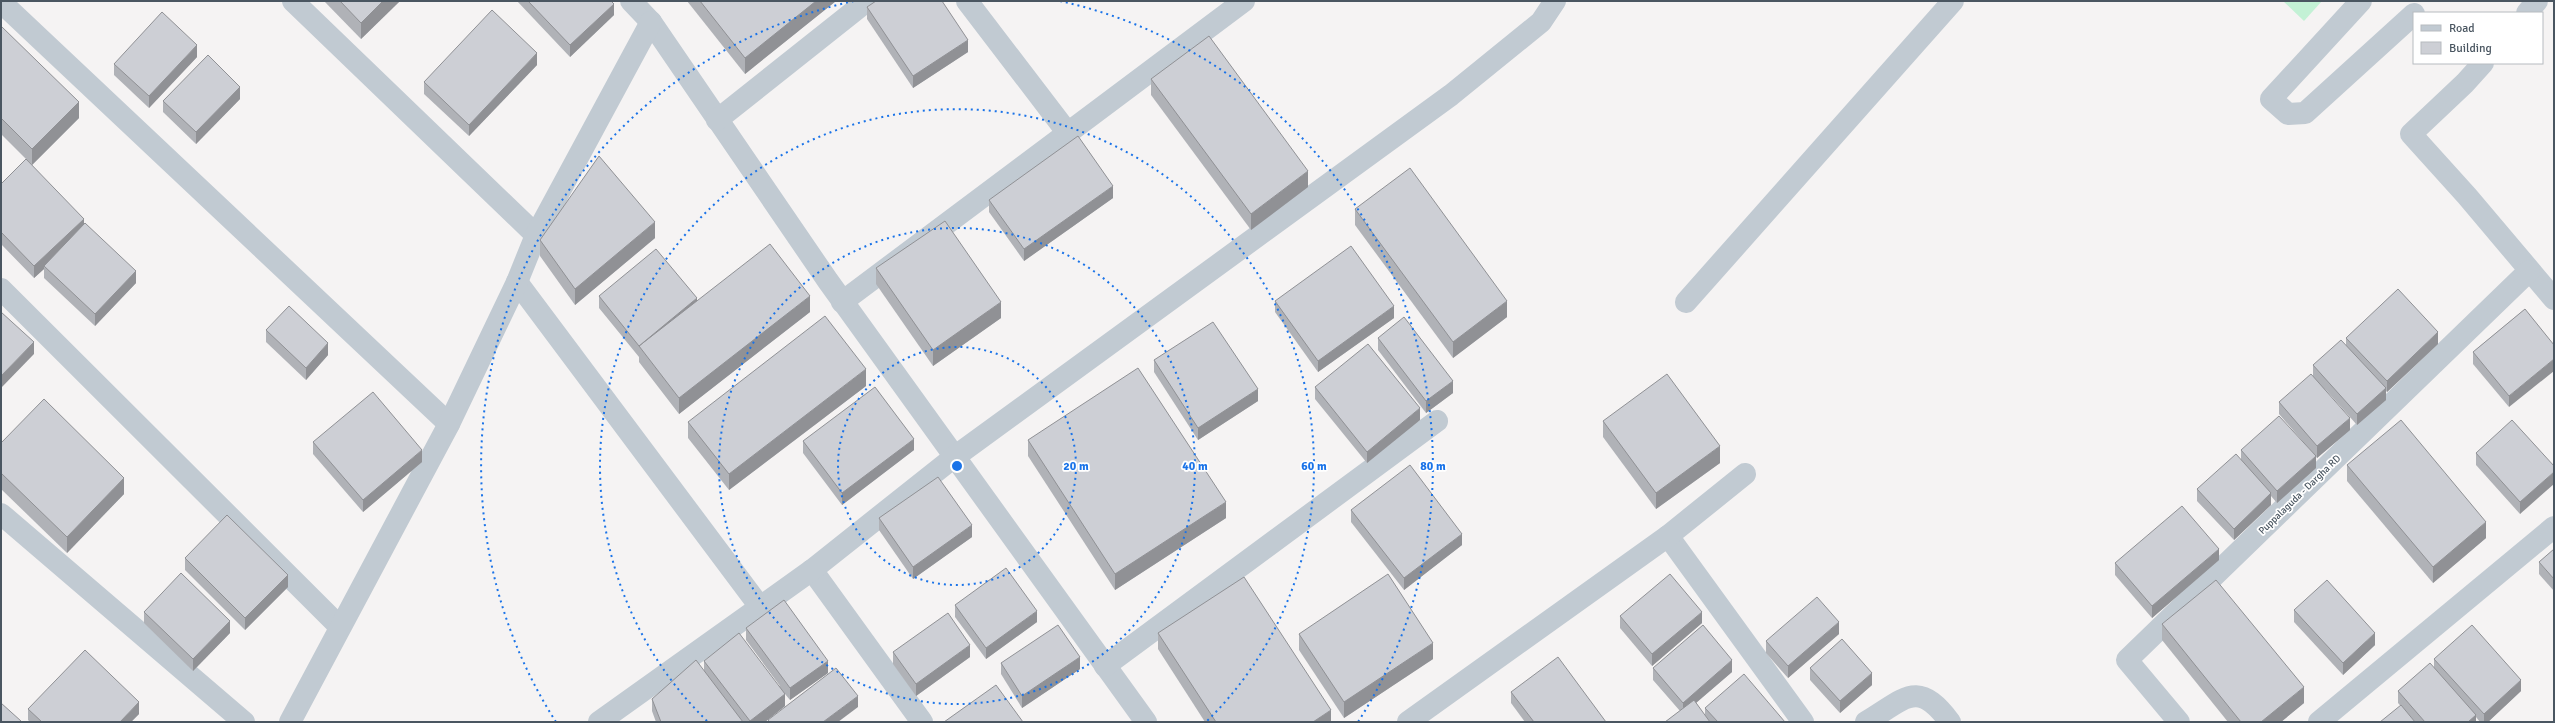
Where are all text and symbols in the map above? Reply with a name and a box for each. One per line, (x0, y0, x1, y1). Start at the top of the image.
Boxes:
legend (2413, 12, 2543, 64)
text: Road (2449, 21, 2475, 36)
text: Building (2449, 41, 2492, 56)
street label: Puppalaguda - Dargha RD (2256, 452, 2343, 537)
centre of rings (950, 459, 964, 473)
text: 20 m (1063, 459, 1089, 474)
text: 40 m (1182, 459, 1208, 474)
text: 60 m (1301, 459, 1327, 474)
text: 80 m (1420, 459, 1446, 474)

